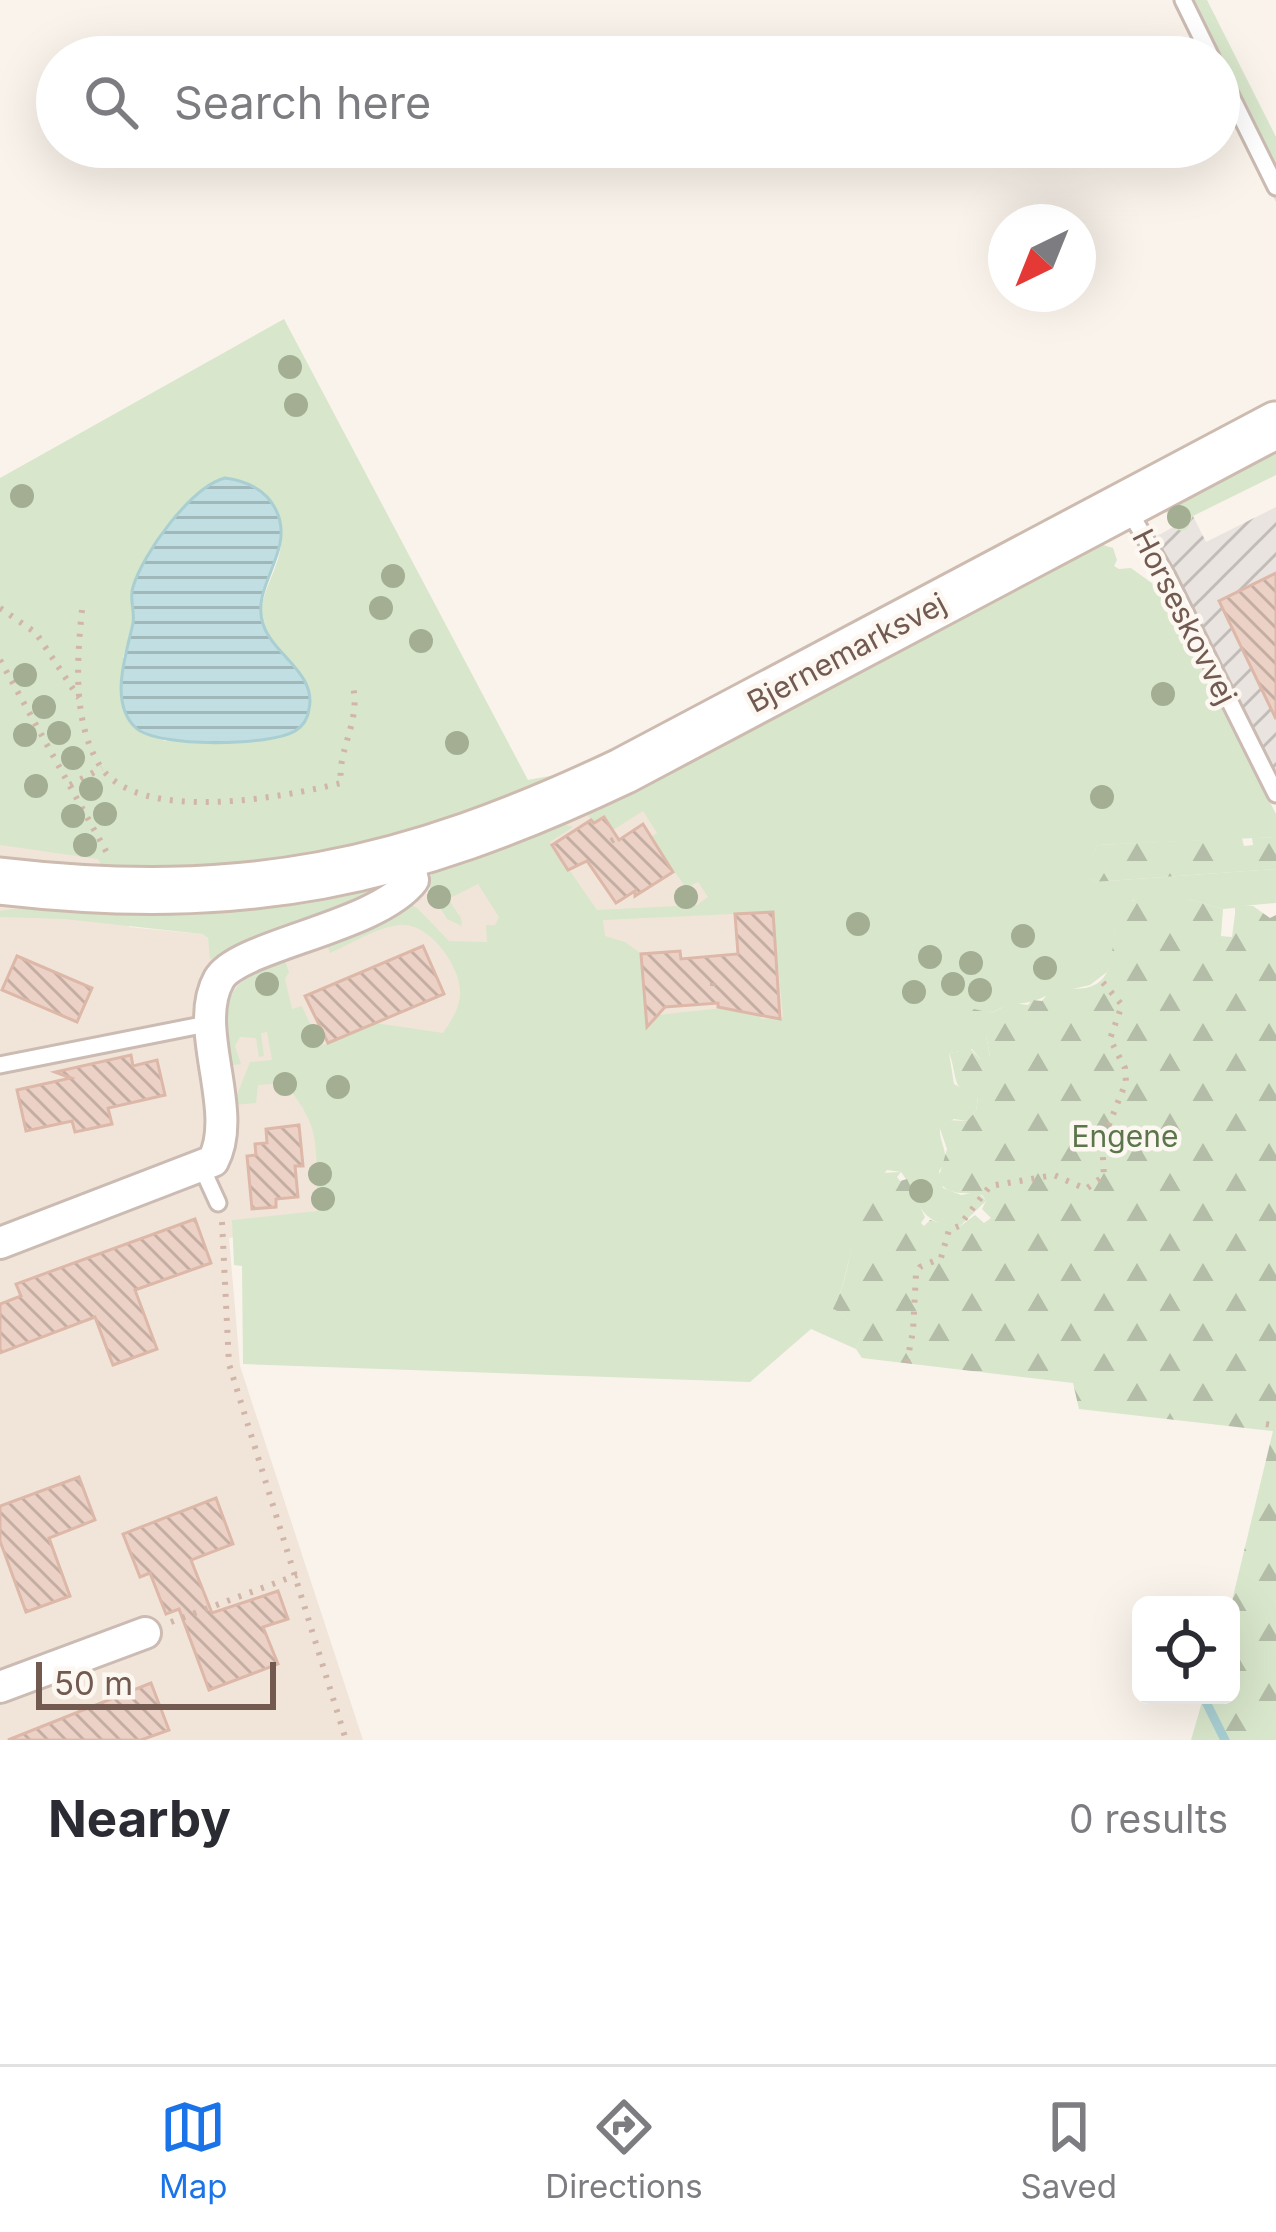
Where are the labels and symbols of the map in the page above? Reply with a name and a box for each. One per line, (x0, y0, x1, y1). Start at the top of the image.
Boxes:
north arrow (988, 204, 1096, 312)
street label: Horseskovvej (1125, 523, 1244, 710)
street label: Bjernemarksvej (741, 585, 952, 720)
park label: Engene (1072, 1118, 1178, 1154)
scale bar (36, 1656, 276, 1709)

